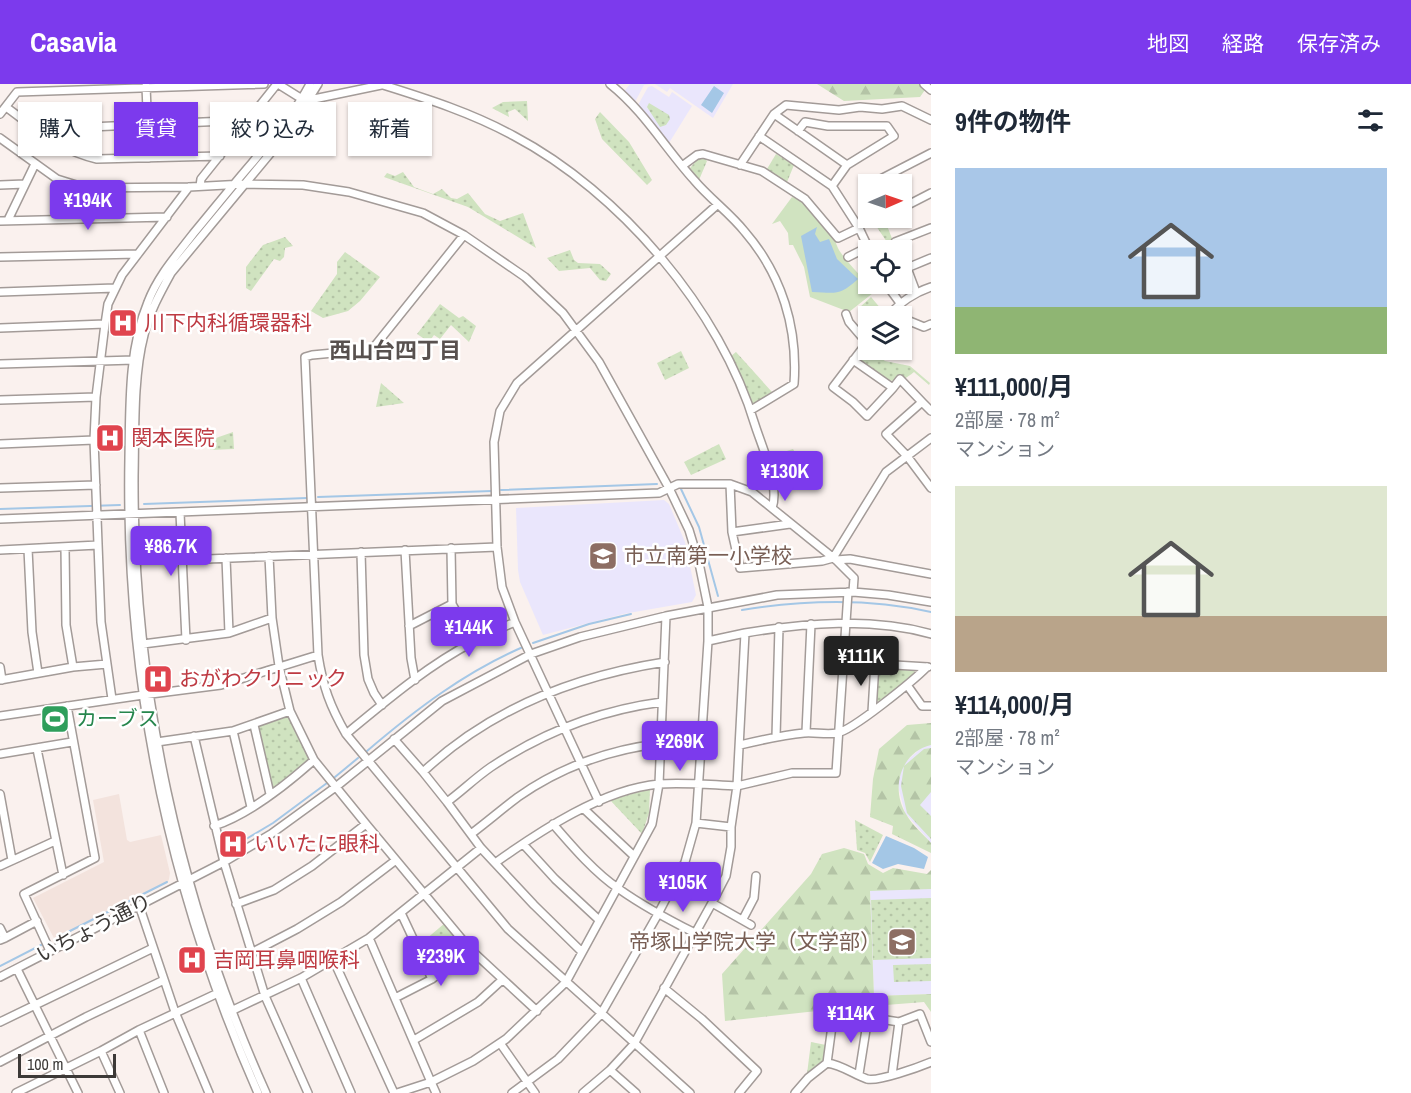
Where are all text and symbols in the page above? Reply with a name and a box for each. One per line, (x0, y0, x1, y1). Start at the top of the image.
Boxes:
text: Casavia (30, 23, 117, 61)
text: 地図 (1147, 29, 1189, 58)
text: 経路 (1222, 29, 1264, 58)
text: 保存済み (1297, 29, 1381, 58)
chip: 購入 (18, 102, 102, 156)
chip: 賃貸 (114, 102, 198, 156)
chip: 絞り込み (210, 102, 336, 156)
chip: 新着 (348, 102, 432, 156)
text: 9件の物件 (955, 104, 1071, 139)
icon: filters (1354, 104, 1387, 137)
north arrow (858, 174, 912, 228)
map controls (858, 174, 912, 360)
pin: ¥194K (46, 180, 130, 231)
text: ¥194K (64, 186, 112, 213)
icon: home (1117, 207, 1225, 315)
button: locate (858, 240, 912, 294)
button: layers (858, 306, 912, 360)
hospital icon: 川下内科循環器科 (107, 307, 139, 339)
place label: 川下内科循環器科 (144, 308, 312, 337)
district label: 西山台四丁目 (329, 335, 461, 365)
text: ¥111,000/月 (955, 369, 1074, 404)
text: 2部屋 · 78 m² (955, 406, 1060, 433)
hospital icon: 関本医院 (94, 422, 126, 454)
place label: 関本医院 (131, 423, 215, 452)
text: マンション (955, 435, 1055, 462)
pin: ¥130K (743, 451, 827, 502)
text: ¥130K (761, 457, 809, 484)
icon: home (1117, 525, 1225, 633)
pin: ¥86.7K (122, 526, 220, 577)
text: ¥86.7K (145, 532, 197, 559)
school or university icon: 市立南第一小学校 (587, 540, 619, 572)
place label: 市立南第一小学校 (624, 541, 792, 570)
pin: ¥144K (427, 607, 511, 658)
text: ¥144K (445, 613, 493, 640)
pin: ¥111K (819, 636, 903, 687)
text: ¥111K (838, 642, 884, 669)
hospital icon: おがわクリニック (142, 663, 174, 695)
place label: おがわクリニック (179, 664, 347, 693)
text: ¥114,000/月 (955, 687, 1075, 722)
sports icon: カーブス (39, 703, 71, 735)
place label: カーブス (76, 704, 159, 733)
pin: ¥269K (638, 721, 722, 772)
text: 2部屋 · 78 m² (955, 724, 1060, 751)
text: ¥269K (656, 727, 704, 754)
text: マンション (955, 753, 1055, 780)
hospital icon: いいたに眼科 (217, 828, 249, 860)
place label: いいたに眼科 (254, 829, 380, 858)
pin: ¥105K (641, 862, 725, 913)
text: ¥105K (659, 868, 707, 895)
street label: いちょう通り (31, 886, 156, 969)
school or university icon: 帝塚山学院大学（文学部） (886, 926, 918, 958)
place label: 帝塚山学院大学（文学部） (629, 927, 881, 956)
pin: ¥239K (399, 936, 483, 987)
text: ¥239K (417, 942, 465, 969)
hospital icon: 吉岡耳鼻咽喉科 (176, 944, 208, 976)
place label: 吉岡耳鼻咽喉科 (213, 945, 360, 974)
pin: ¥114K (809, 993, 893, 1044)
text: ¥114K (827, 999, 875, 1026)
scale bar (18, 1051, 116, 1078)
text: 100 m (27, 1053, 63, 1075)

